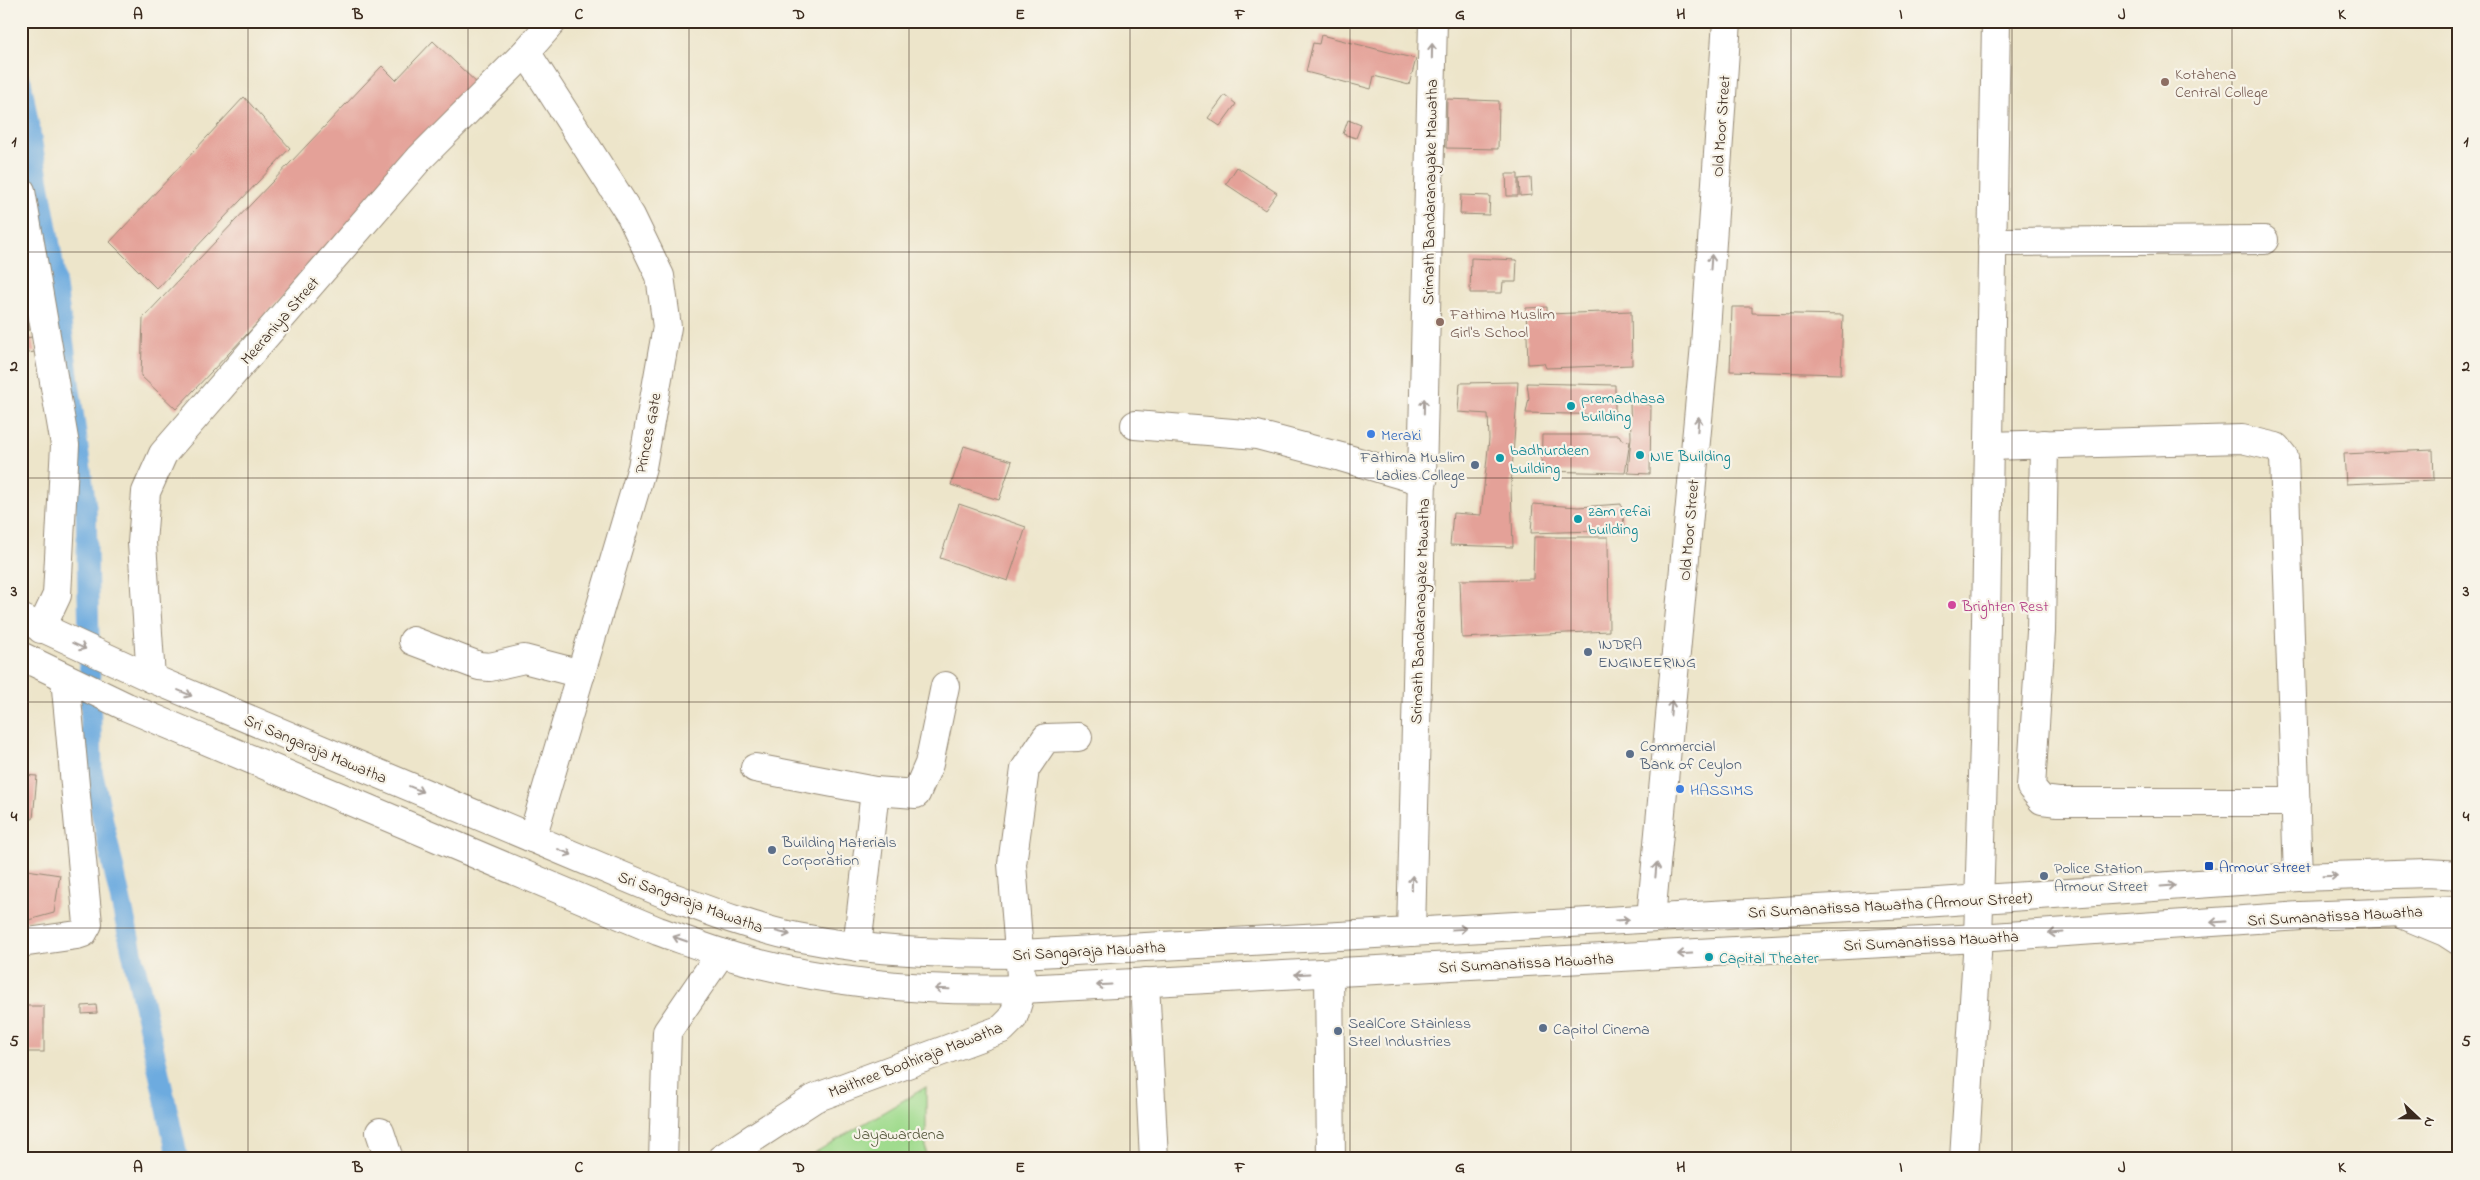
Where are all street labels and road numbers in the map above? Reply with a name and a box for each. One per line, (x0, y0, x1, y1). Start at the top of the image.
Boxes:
street label: Old Moor Street (1706, 74, 1738, 178)
street label: Srimath Bandaranayake Mawatha (1417, 79, 1445, 305)
street label: Meeraniya Street (235, 271, 326, 371)
street label: Princes Gate (629, 390, 669, 476)
street label: Old Moor Street (1674, 478, 1706, 582)
street label: Srimath Bandaranayake Mawatha (1405, 498, 1437, 724)
street label: Sri Sangaraja Mawatha (240, 709, 390, 791)
street label: Sri Sangaraja Mawatha (614, 865, 766, 940)
street label: Sri Sumanatissa Mawatha (Armour Street) (1747, 887, 2033, 925)
street label: Sri Sumanatissa Mawatha (2247, 900, 2423, 934)
street label: Sri Sumanatissa Mawatha (1843, 925, 2019, 959)
street label: Sri Sangaraja Mawatha (1012, 936, 1166, 968)
street label: Sri Sumanatissa Mawatha (1438, 947, 1614, 981)
street label: Maithree Bodhiraja Mawatha (825, 1017, 1006, 1105)

